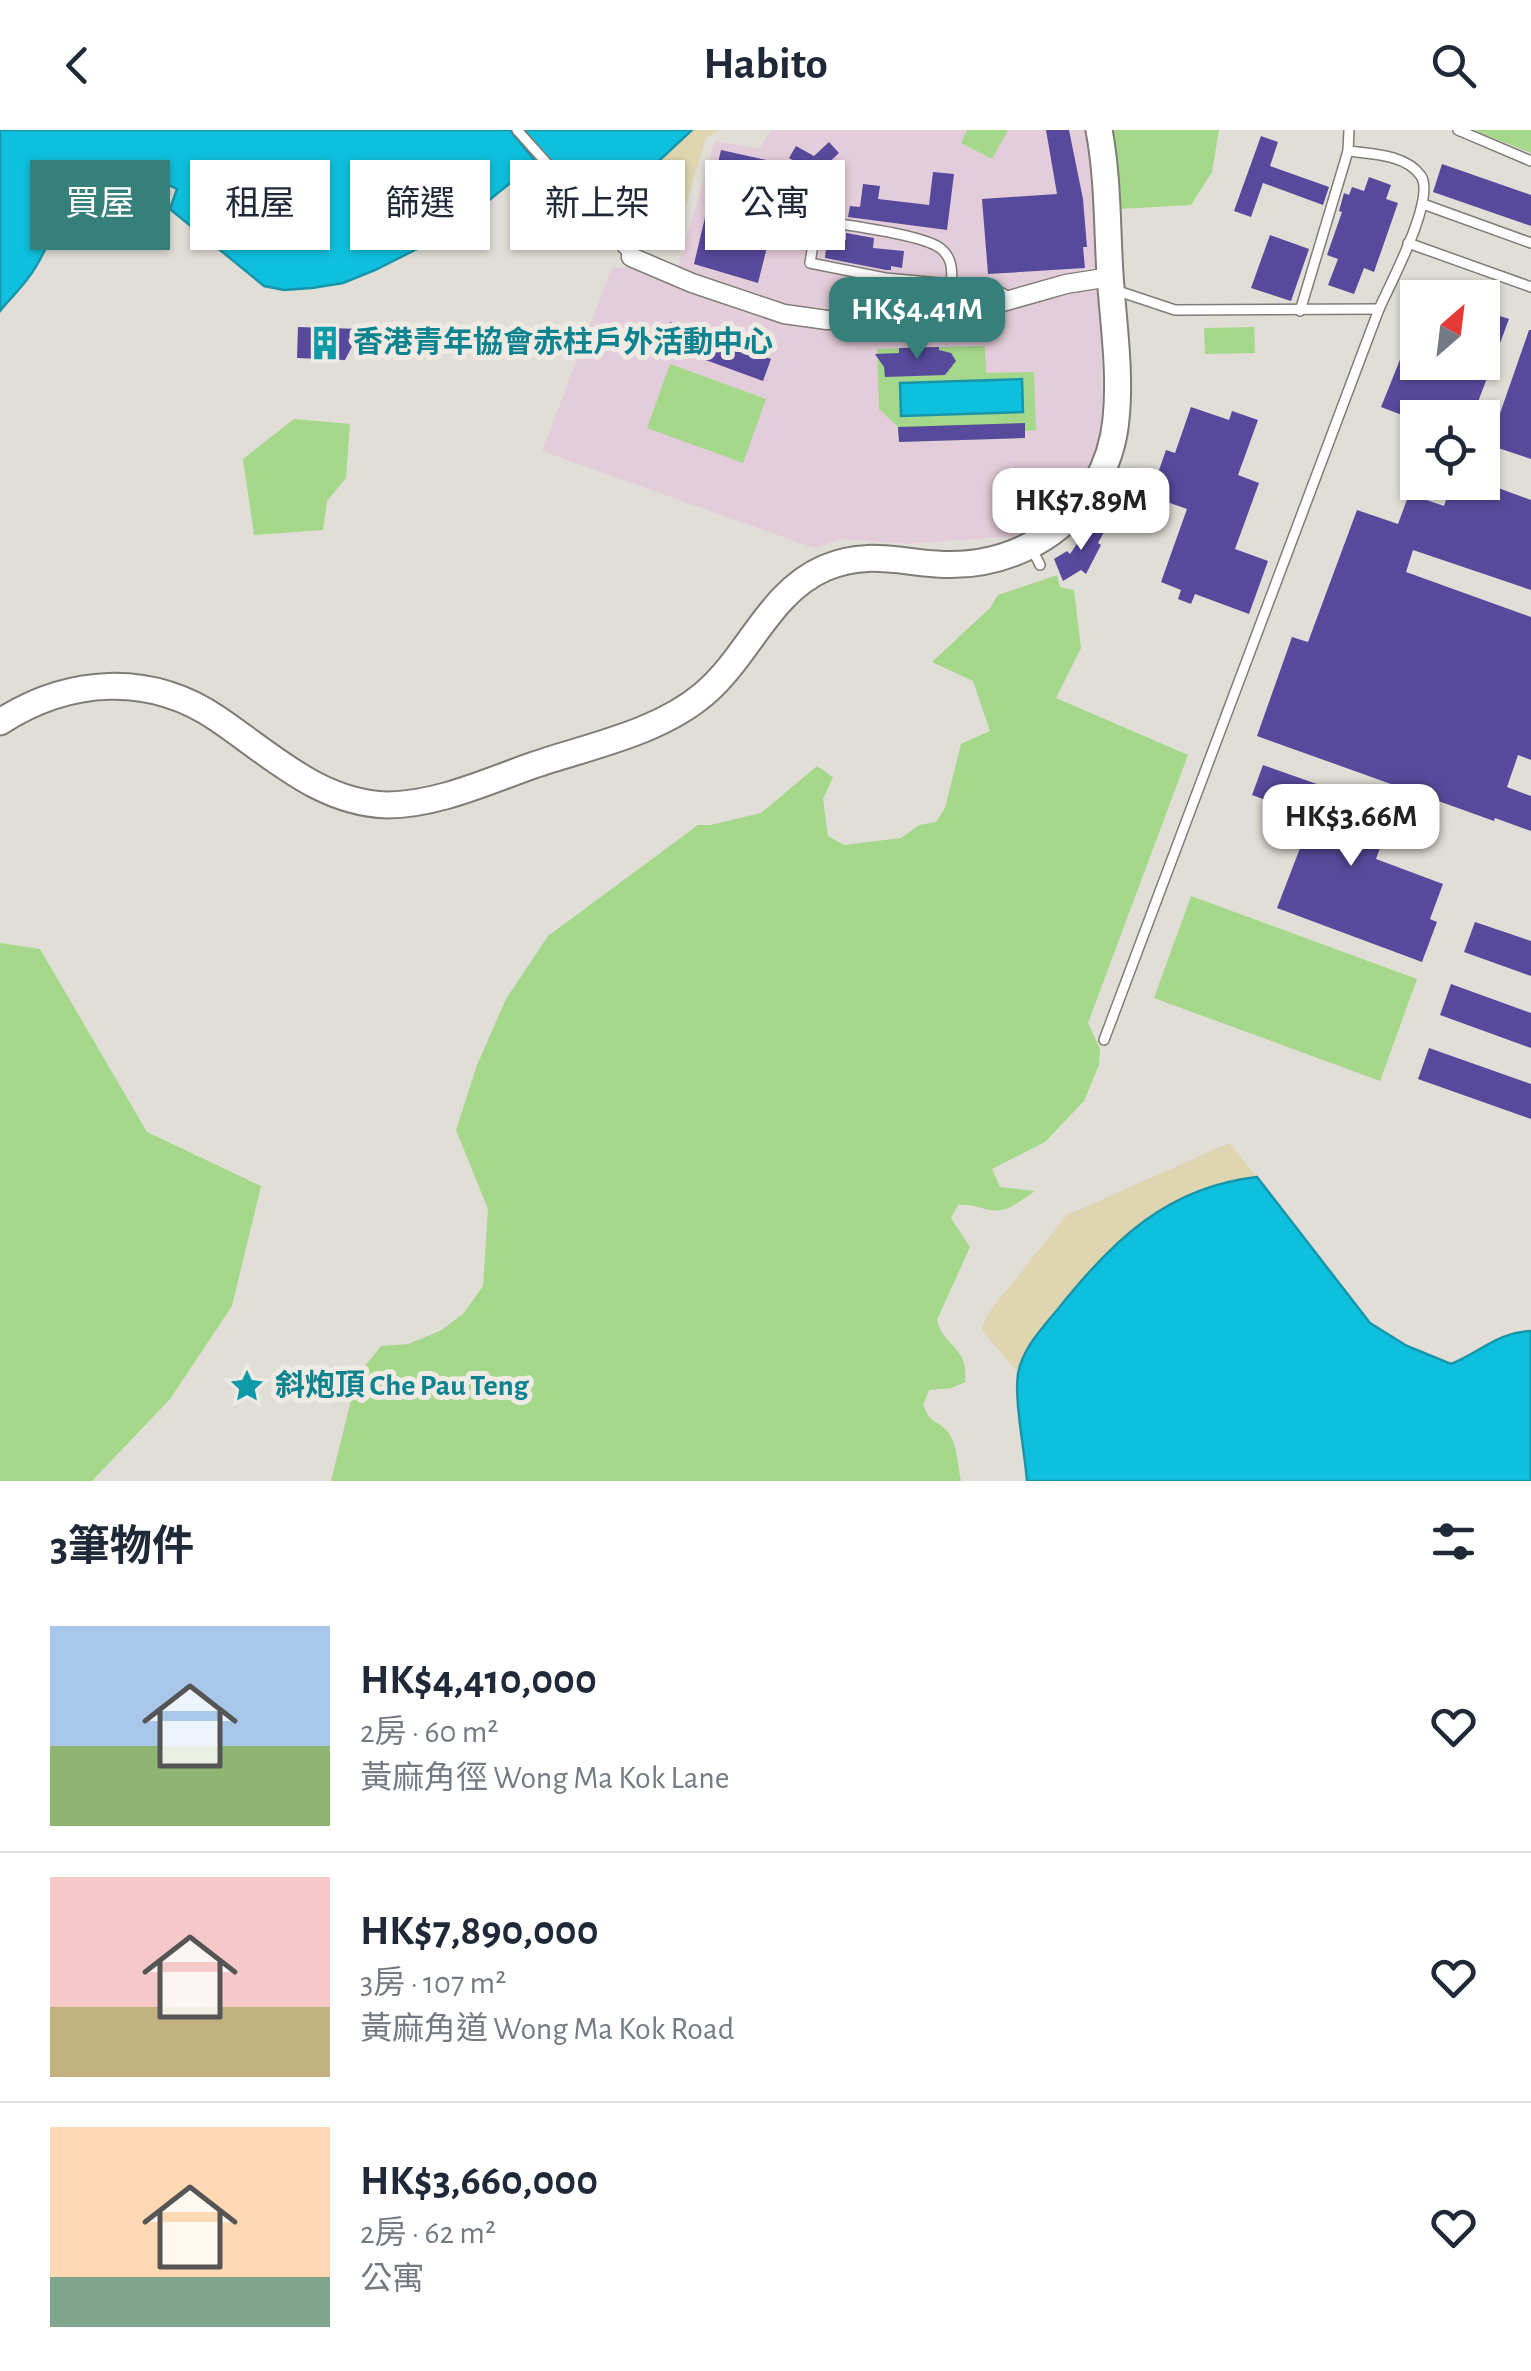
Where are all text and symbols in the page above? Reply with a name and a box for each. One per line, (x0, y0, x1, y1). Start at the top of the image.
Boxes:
icon: back (50, 38, 105, 93)
icon: search (1426, 38, 1481, 93)
text: Habito (703, 42, 828, 87)
chip: 買屋 (30, 160, 170, 250)
chip: 租屋 (190, 160, 330, 250)
chip: 篩選 (350, 160, 490, 250)
chip: 新上架 (510, 160, 685, 250)
chip: 公寓 (705, 160, 845, 250)
pin: HK$4.41M (814, 277, 1020, 362)
north arrow (1400, 280, 1500, 380)
map controls (1400, 280, 1500, 500)
text: HK$4.41M (851, 293, 983, 325)
building icon: 香港青年協會赤柱戶外活動中心 (306, 324, 344, 362)
place label: 香港青年協會赤柱戶外活動中心 (353, 326, 773, 358)
button: locate (1400, 400, 1500, 500)
pin: HK$7.89M (978, 468, 1184, 553)
text: HK$7.89M (1014, 484, 1148, 516)
pin: HK$3.66M (1248, 784, 1454, 869)
text: HK$3.66M (1285, 800, 1417, 832)
place icon: 斜炮頂 Che Pau Teng (228, 1367, 266, 1405)
place label: 斜炮頂 Che Pau Teng (275, 1369, 530, 1401)
icon: filters (1426, 1514, 1481, 1569)
text: 3筆物件 (50, 1526, 194, 1568)
text: HK$4,410,000 (360, 1659, 597, 1701)
icon: home (130, 1666, 250, 1786)
icon: heart (1426, 1699, 1481, 1754)
text: 2房 · 60 m² (360, 1716, 498, 1748)
text: 黃麻角徑 Wong Ma Kok Lane (360, 1762, 730, 1794)
text: HK$7,890,000 (360, 1910, 599, 1952)
icon: home (130, 1917, 250, 2037)
icon: heart (1426, 1950, 1481, 2005)
text: 3房 · 107 m² (360, 1967, 506, 1999)
text: 黃麻角道 Wong Ma Kok Road (360, 2013, 734, 2045)
text: HK$3,660,000 (360, 2160, 598, 2202)
icon: home (130, 2167, 250, 2287)
icon: heart (1426, 2200, 1481, 2255)
text: 2房 · 62 m² (360, 2217, 496, 2249)
text: 公寓 (360, 2263, 424, 2295)

